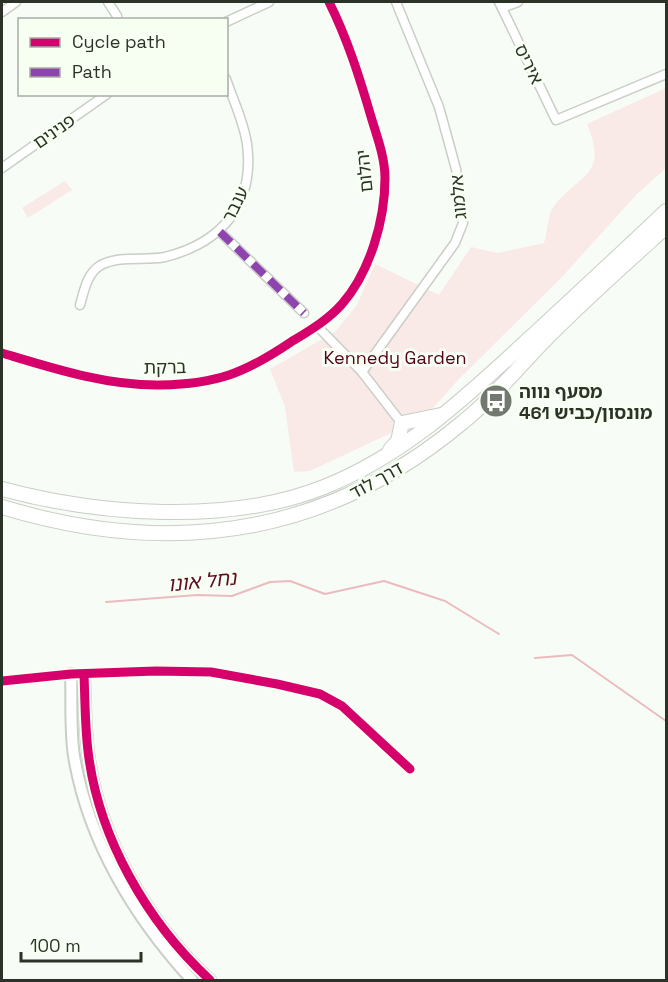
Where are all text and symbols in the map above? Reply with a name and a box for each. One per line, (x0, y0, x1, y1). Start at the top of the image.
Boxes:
legend (18, 18, 228, 96)
text: Cycle path (72, 30, 166, 53)
street label: איריס (509, 40, 549, 88)
text: Path (72, 60, 112, 83)
street label: פנינים (28, 108, 80, 154)
street label: יהלום (350, 148, 378, 194)
street label: אלמוג (445, 174, 471, 220)
street label: ענבר (217, 182, 253, 226)
park label: Kennedy Garden (323, 346, 467, 369)
street label: ברקת (143, 355, 187, 379)
place label: מסעף נווה מונסון/כביש 461 (519, 380, 653, 424)
bus stop icon: מסעף נווה מונסון/כביש 461 (478, 383, 514, 419)
street label: דרך לוד (345, 456, 407, 504)
water label: נחל אונו (166, 564, 239, 598)
scale bar (21, 925, 141, 963)
text: 100 m (30, 934, 81, 957)

